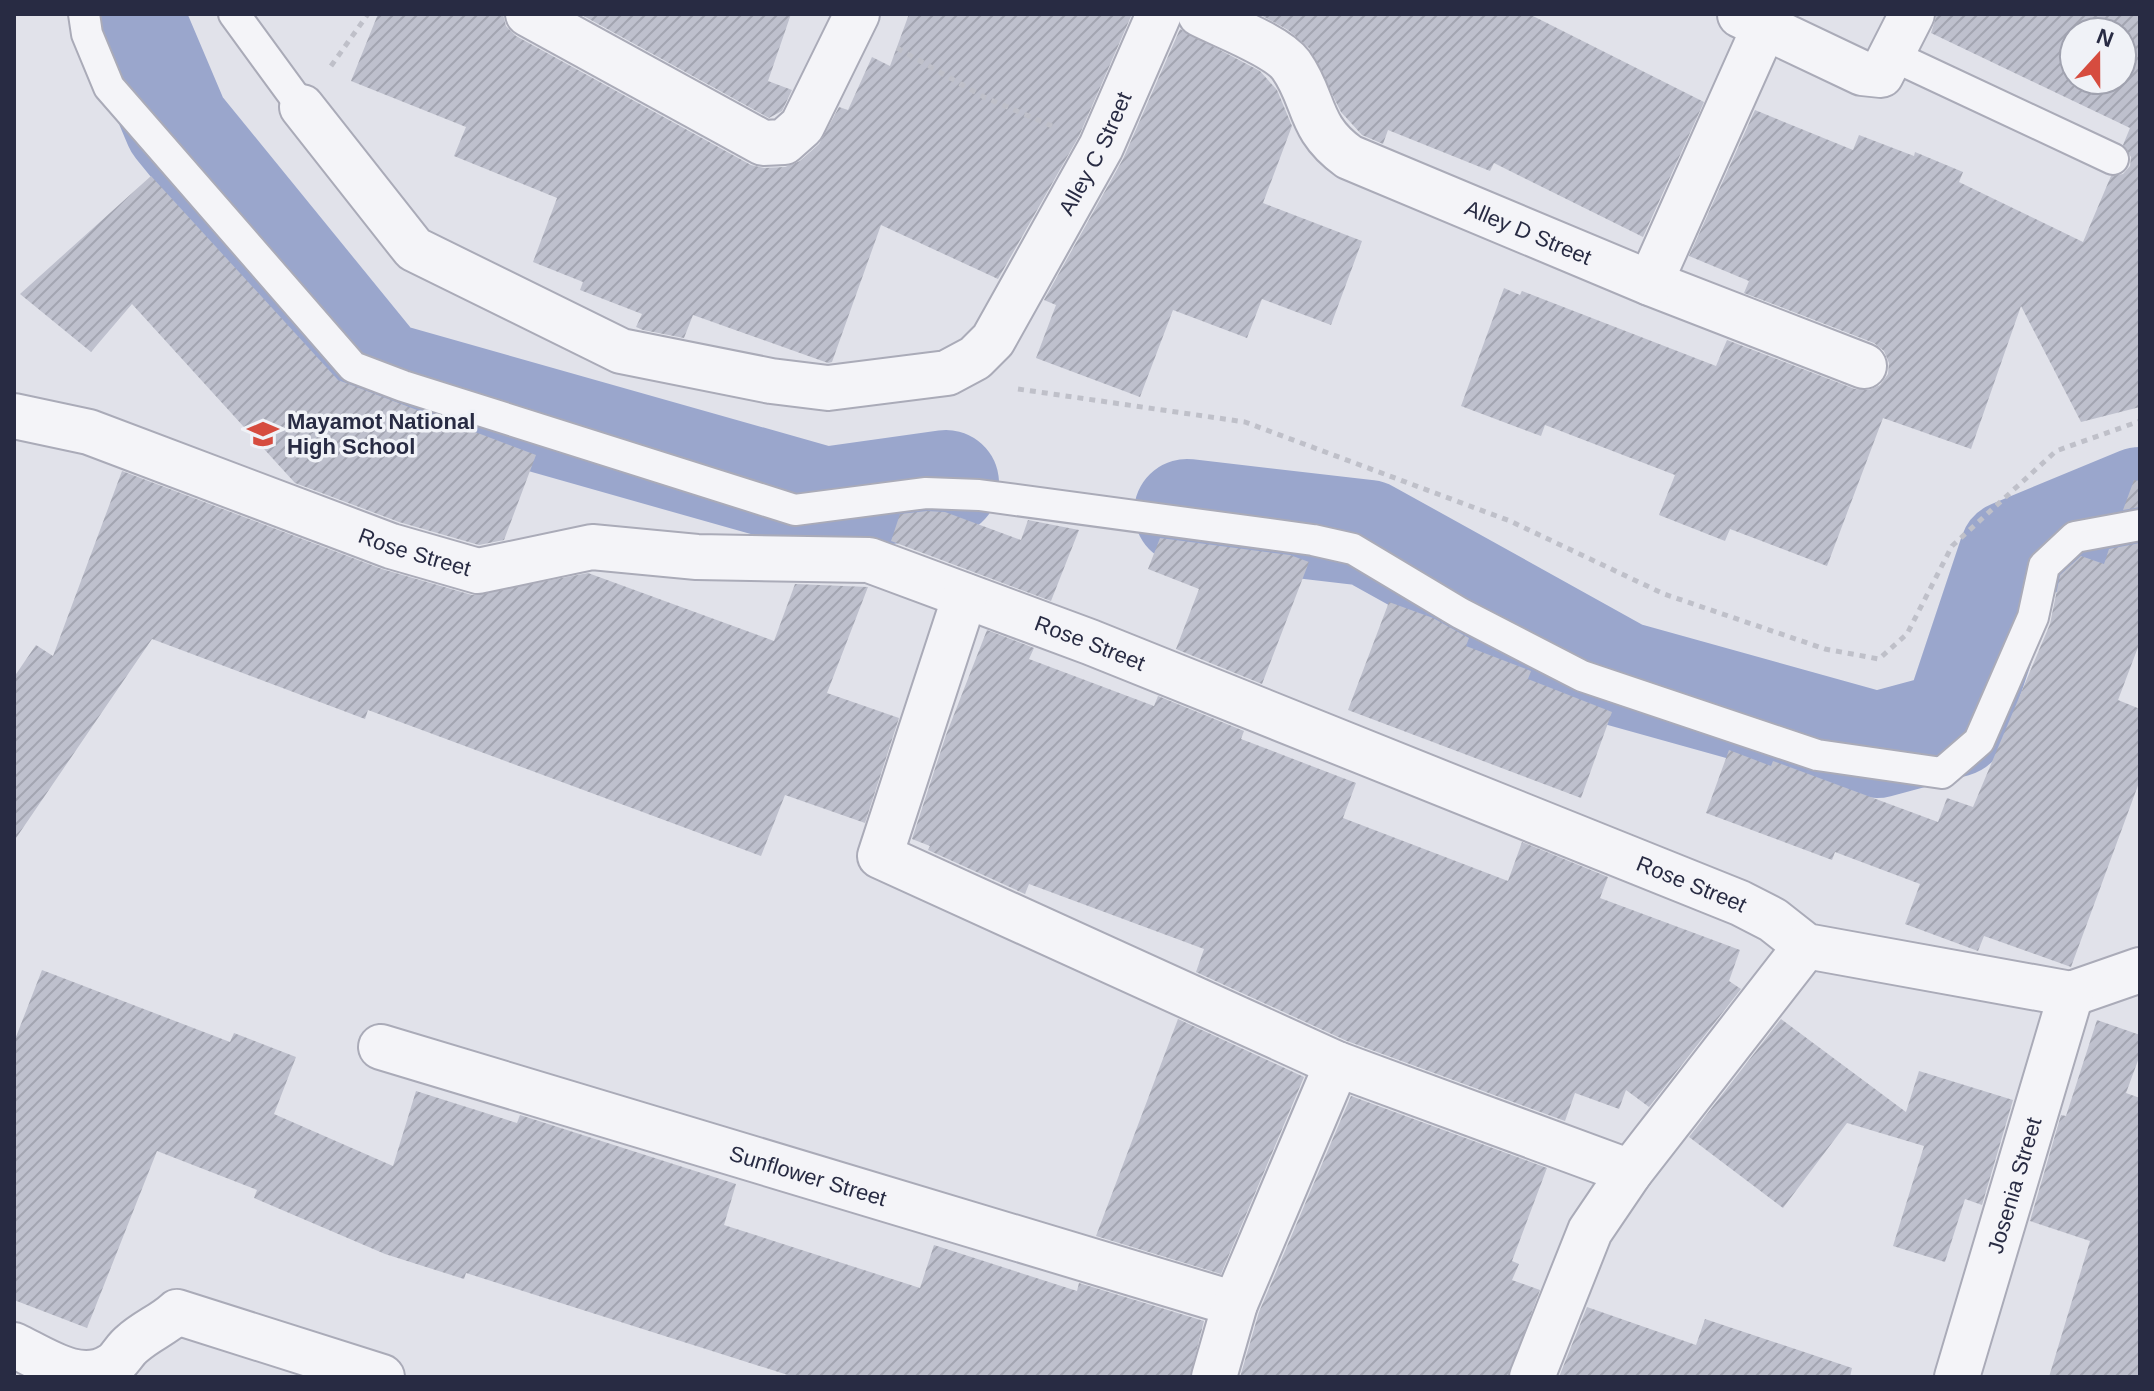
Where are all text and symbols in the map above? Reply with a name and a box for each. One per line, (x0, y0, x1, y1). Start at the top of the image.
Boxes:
north arrow (2058, 16, 2138, 96)
text: N (2093, 23, 2117, 52)
street label: Alley C Street (1054, 88, 1136, 219)
street label: Alley D Street (1461, 195, 1595, 270)
place label: Mayamot National High School (287, 409, 475, 459)
school or university icon: Mayamot National High School (246, 417, 280, 451)
street label: Rose Street (355, 523, 474, 581)
street label: Rose Street (1031, 611, 1149, 676)
street label: Rose Street (1633, 851, 1751, 917)
street label: Josenia Street (1982, 1114, 2047, 1256)
street label: Sunflower Street (726, 1141, 889, 1211)

